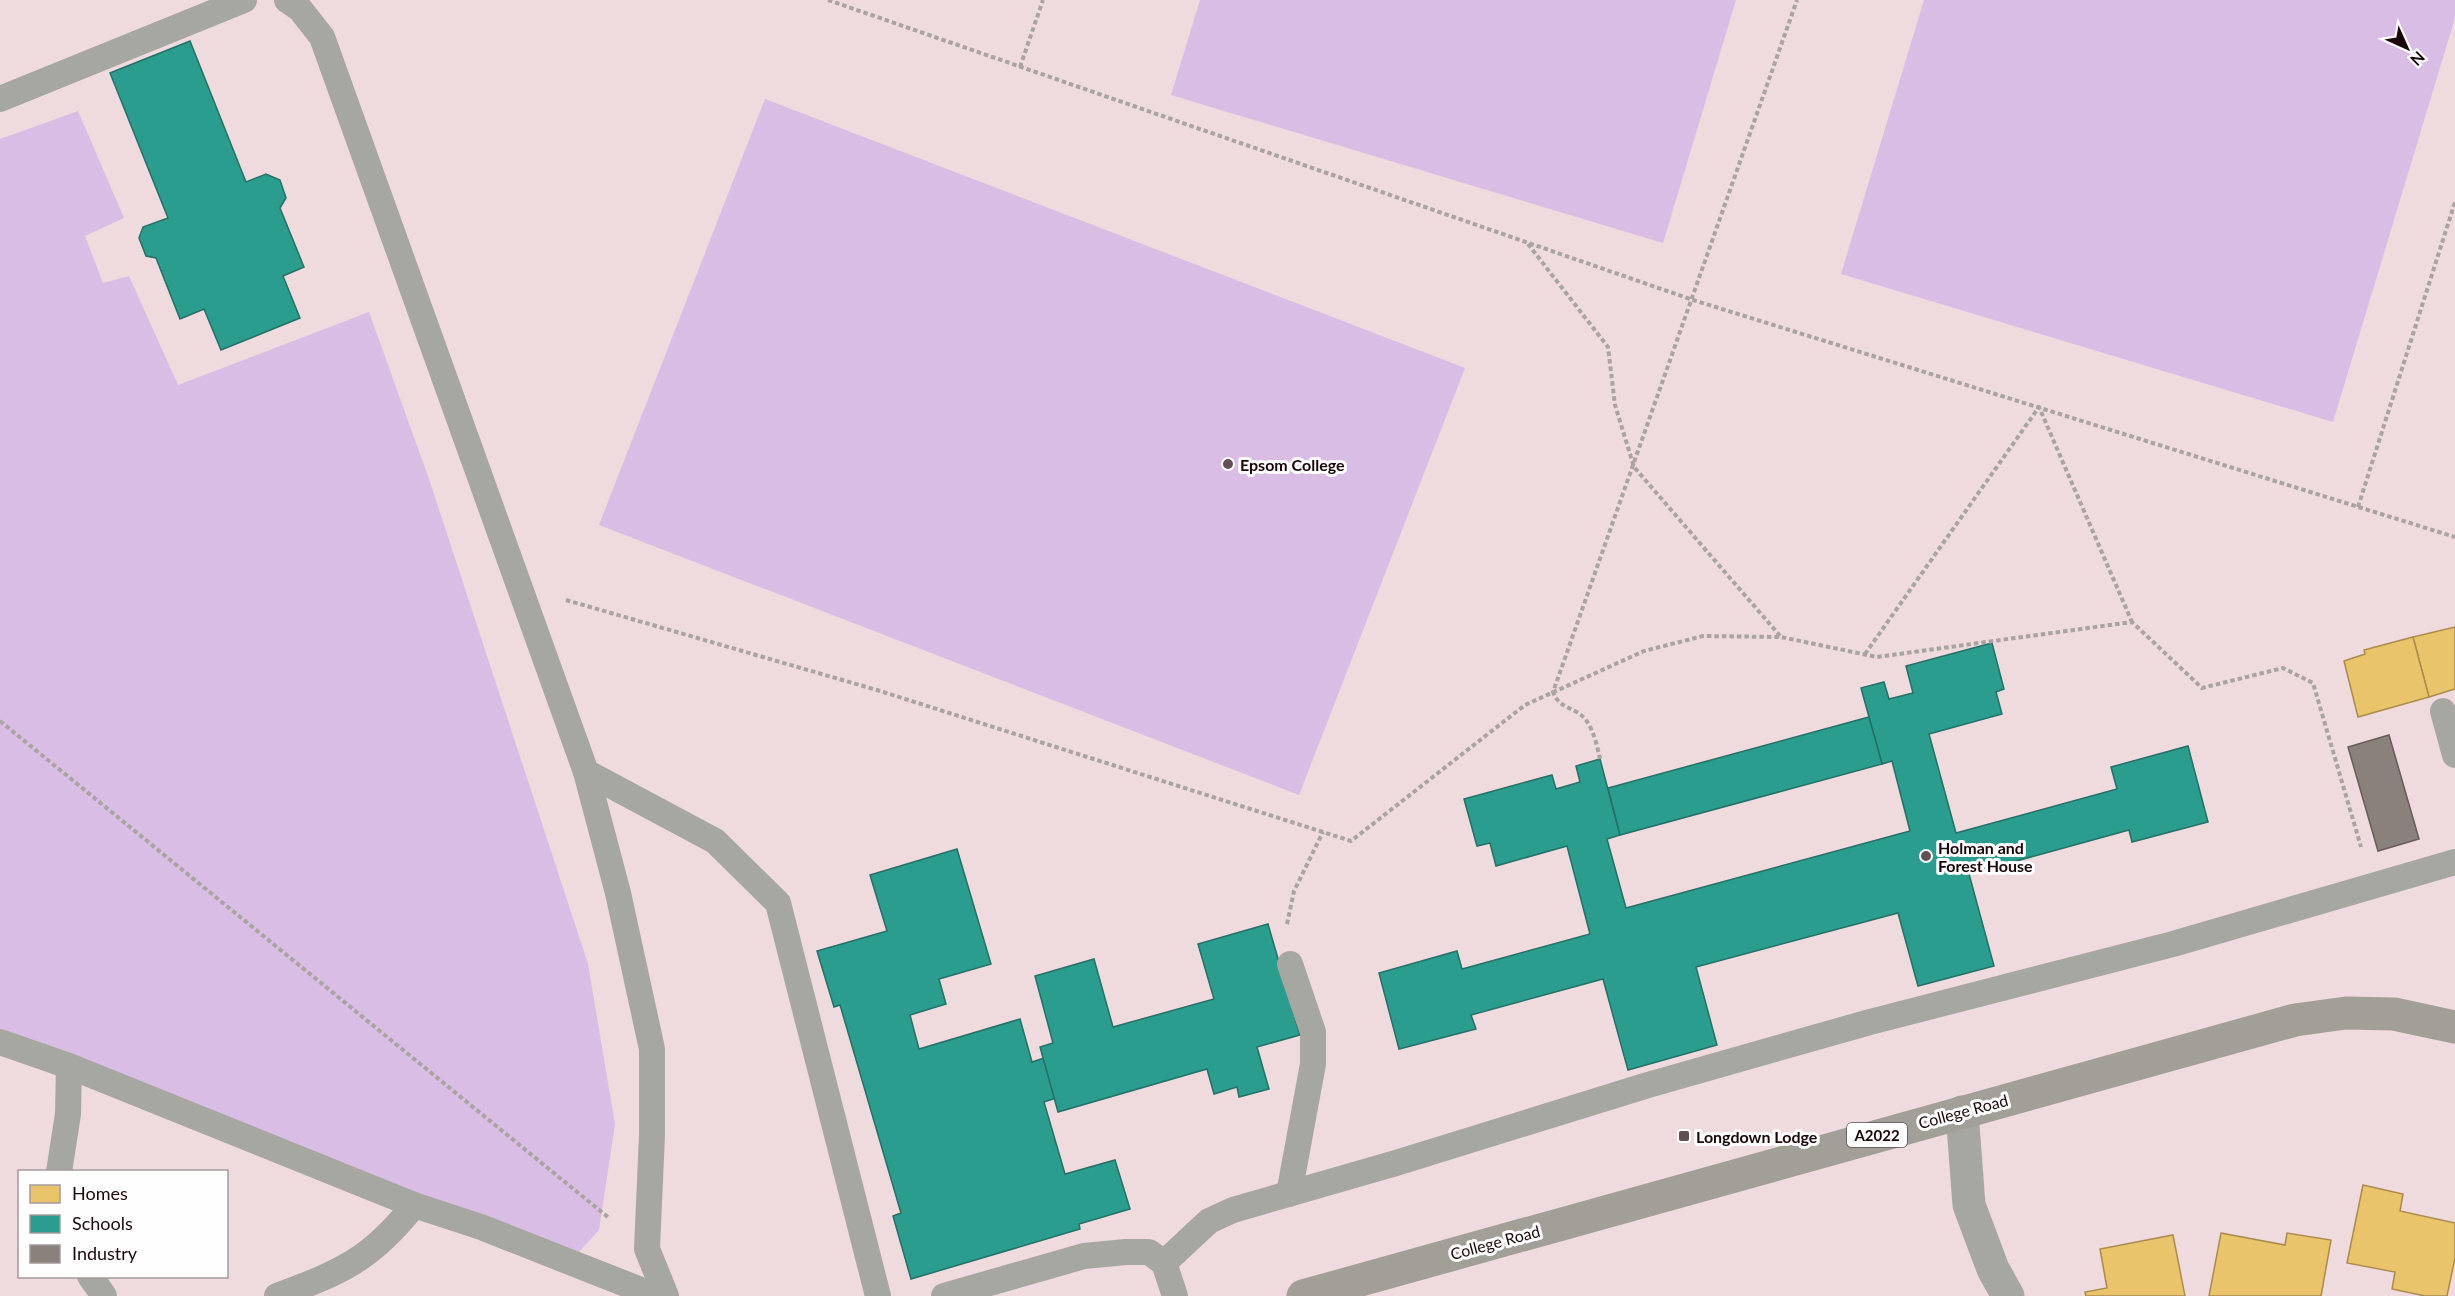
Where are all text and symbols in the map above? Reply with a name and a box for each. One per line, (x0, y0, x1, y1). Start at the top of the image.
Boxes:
north arrow (2377, 18, 2437, 78)
text: N (2407, 48, 2429, 70)
place label: Epsom College (1240, 455, 1345, 474)
marker: Epsom College (1221, 457, 1235, 471)
place label: Holman and Forest House (1938, 838, 2033, 875)
marker: Holman and Forest House (1919, 849, 1933, 863)
street label: College Road (1916, 1090, 2010, 1132)
road number: A2022 (1847, 1123, 1907, 1147)
place label: Longdown Lodge (1696, 1127, 1818, 1146)
marker: Longdown Lodge (1677, 1129, 1691, 1143)
legend (18, 1170, 228, 1278)
text: Homes (72, 1182, 128, 1204)
text: Schools (72, 1212, 133, 1234)
street label: College Road (1448, 1221, 1542, 1263)
text: Industry (72, 1242, 138, 1264)

